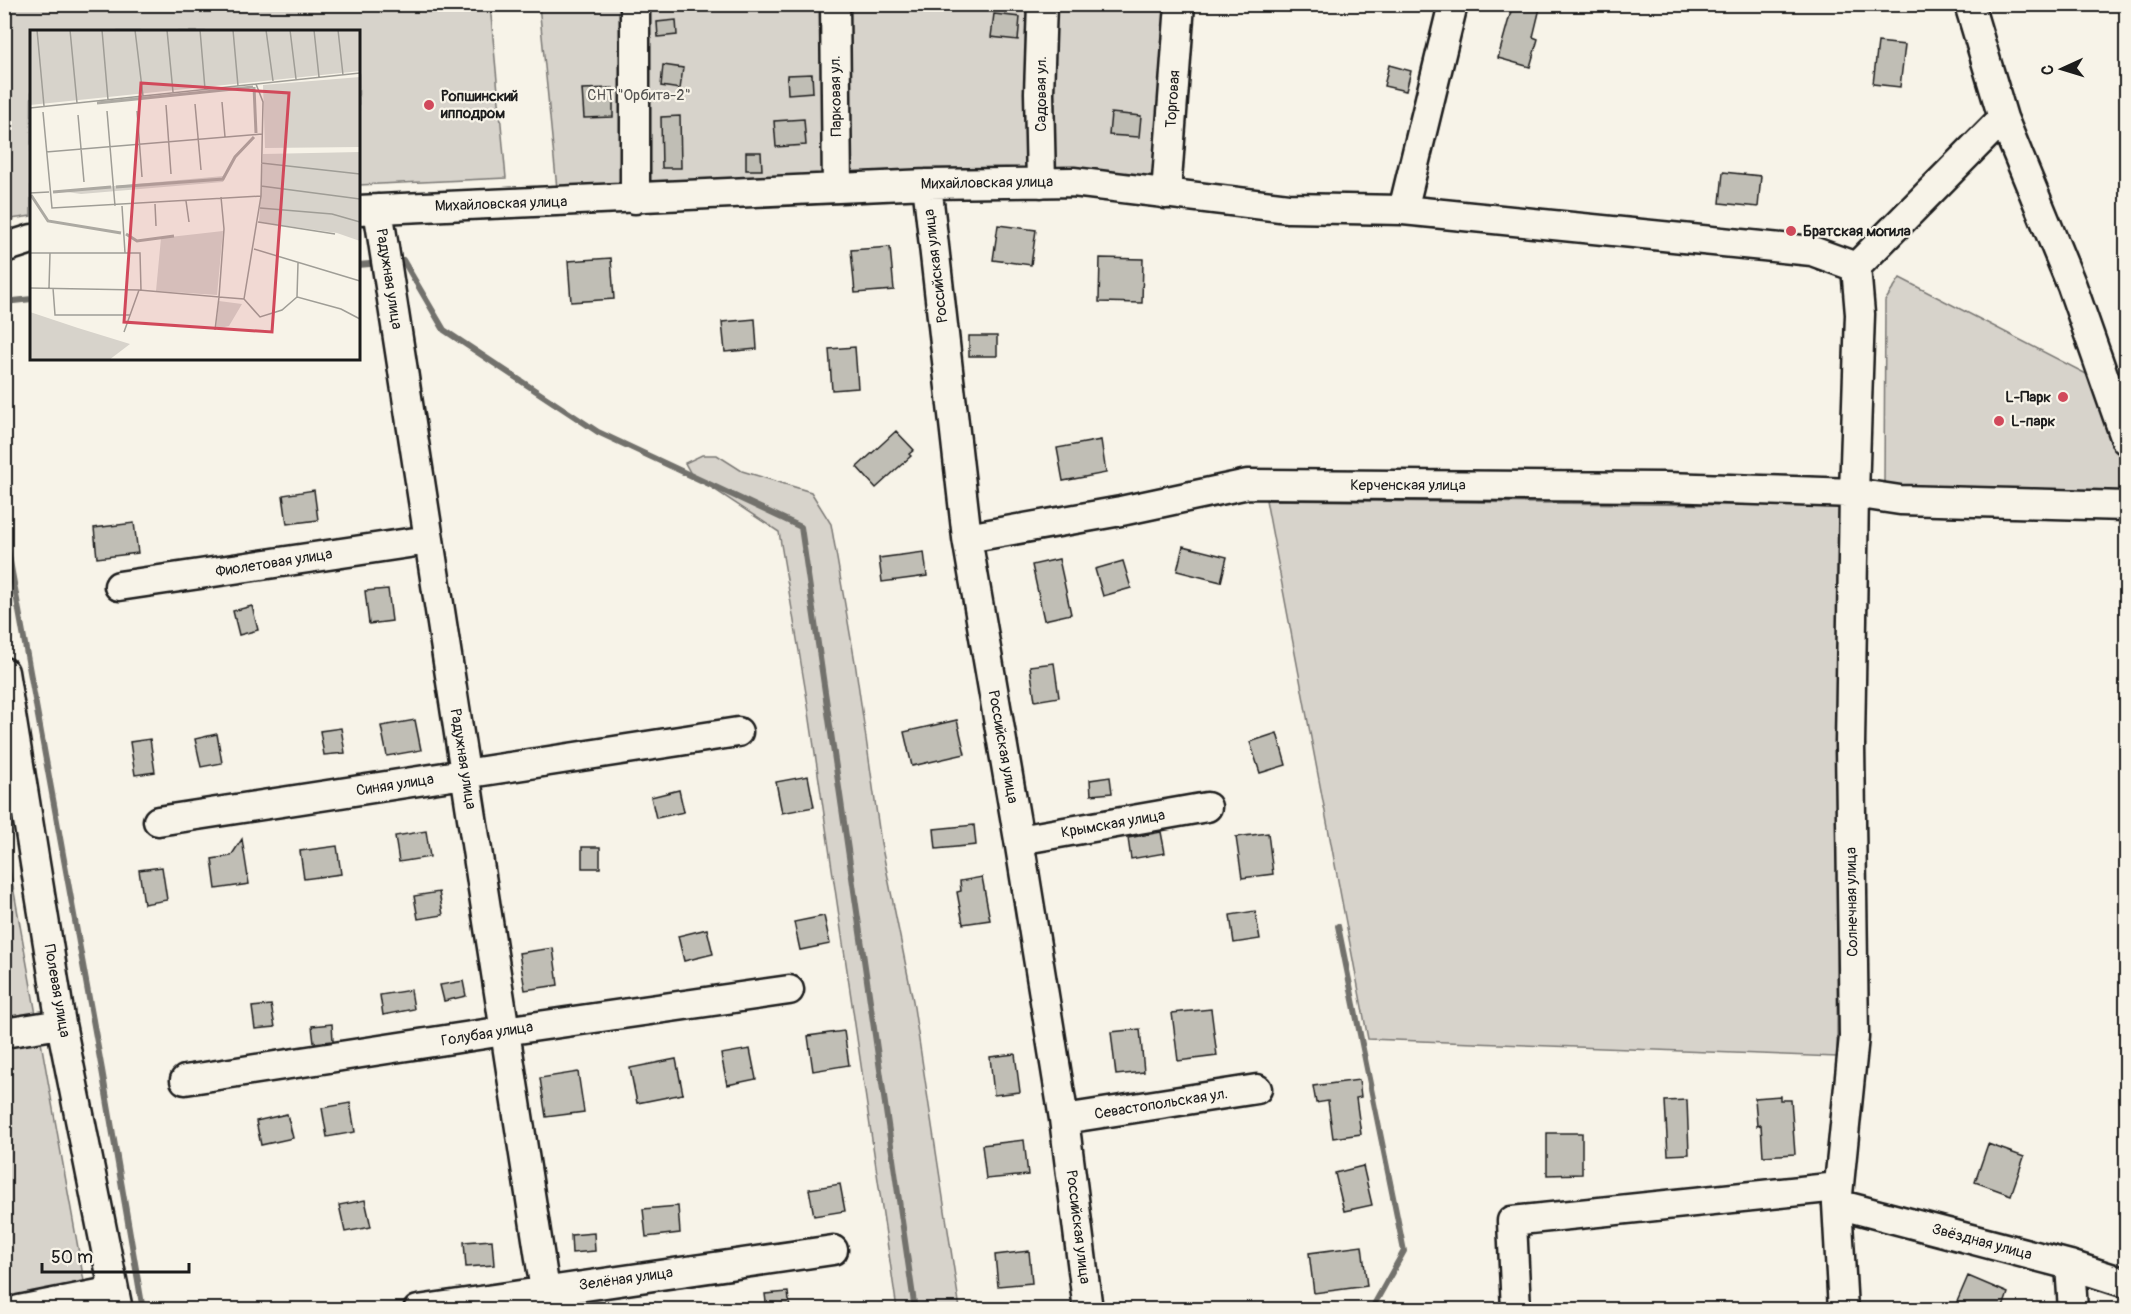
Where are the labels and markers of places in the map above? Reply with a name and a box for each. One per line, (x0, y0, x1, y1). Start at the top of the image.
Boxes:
place label: Ропшинский ипподром (440, 87, 518, 123)
marker: Ропшинский ипподром (422, 98, 436, 112)
place label: Братская могила (1803, 222, 1911, 241)
marker: Братская могила (1784, 224, 1798, 238)
place label: L-Парк (2005, 388, 2051, 407)
marker: L-Парк (2056, 390, 2070, 404)
place label: L-парк (2011, 412, 2056, 431)
marker: L-парк (1992, 414, 2006, 428)

